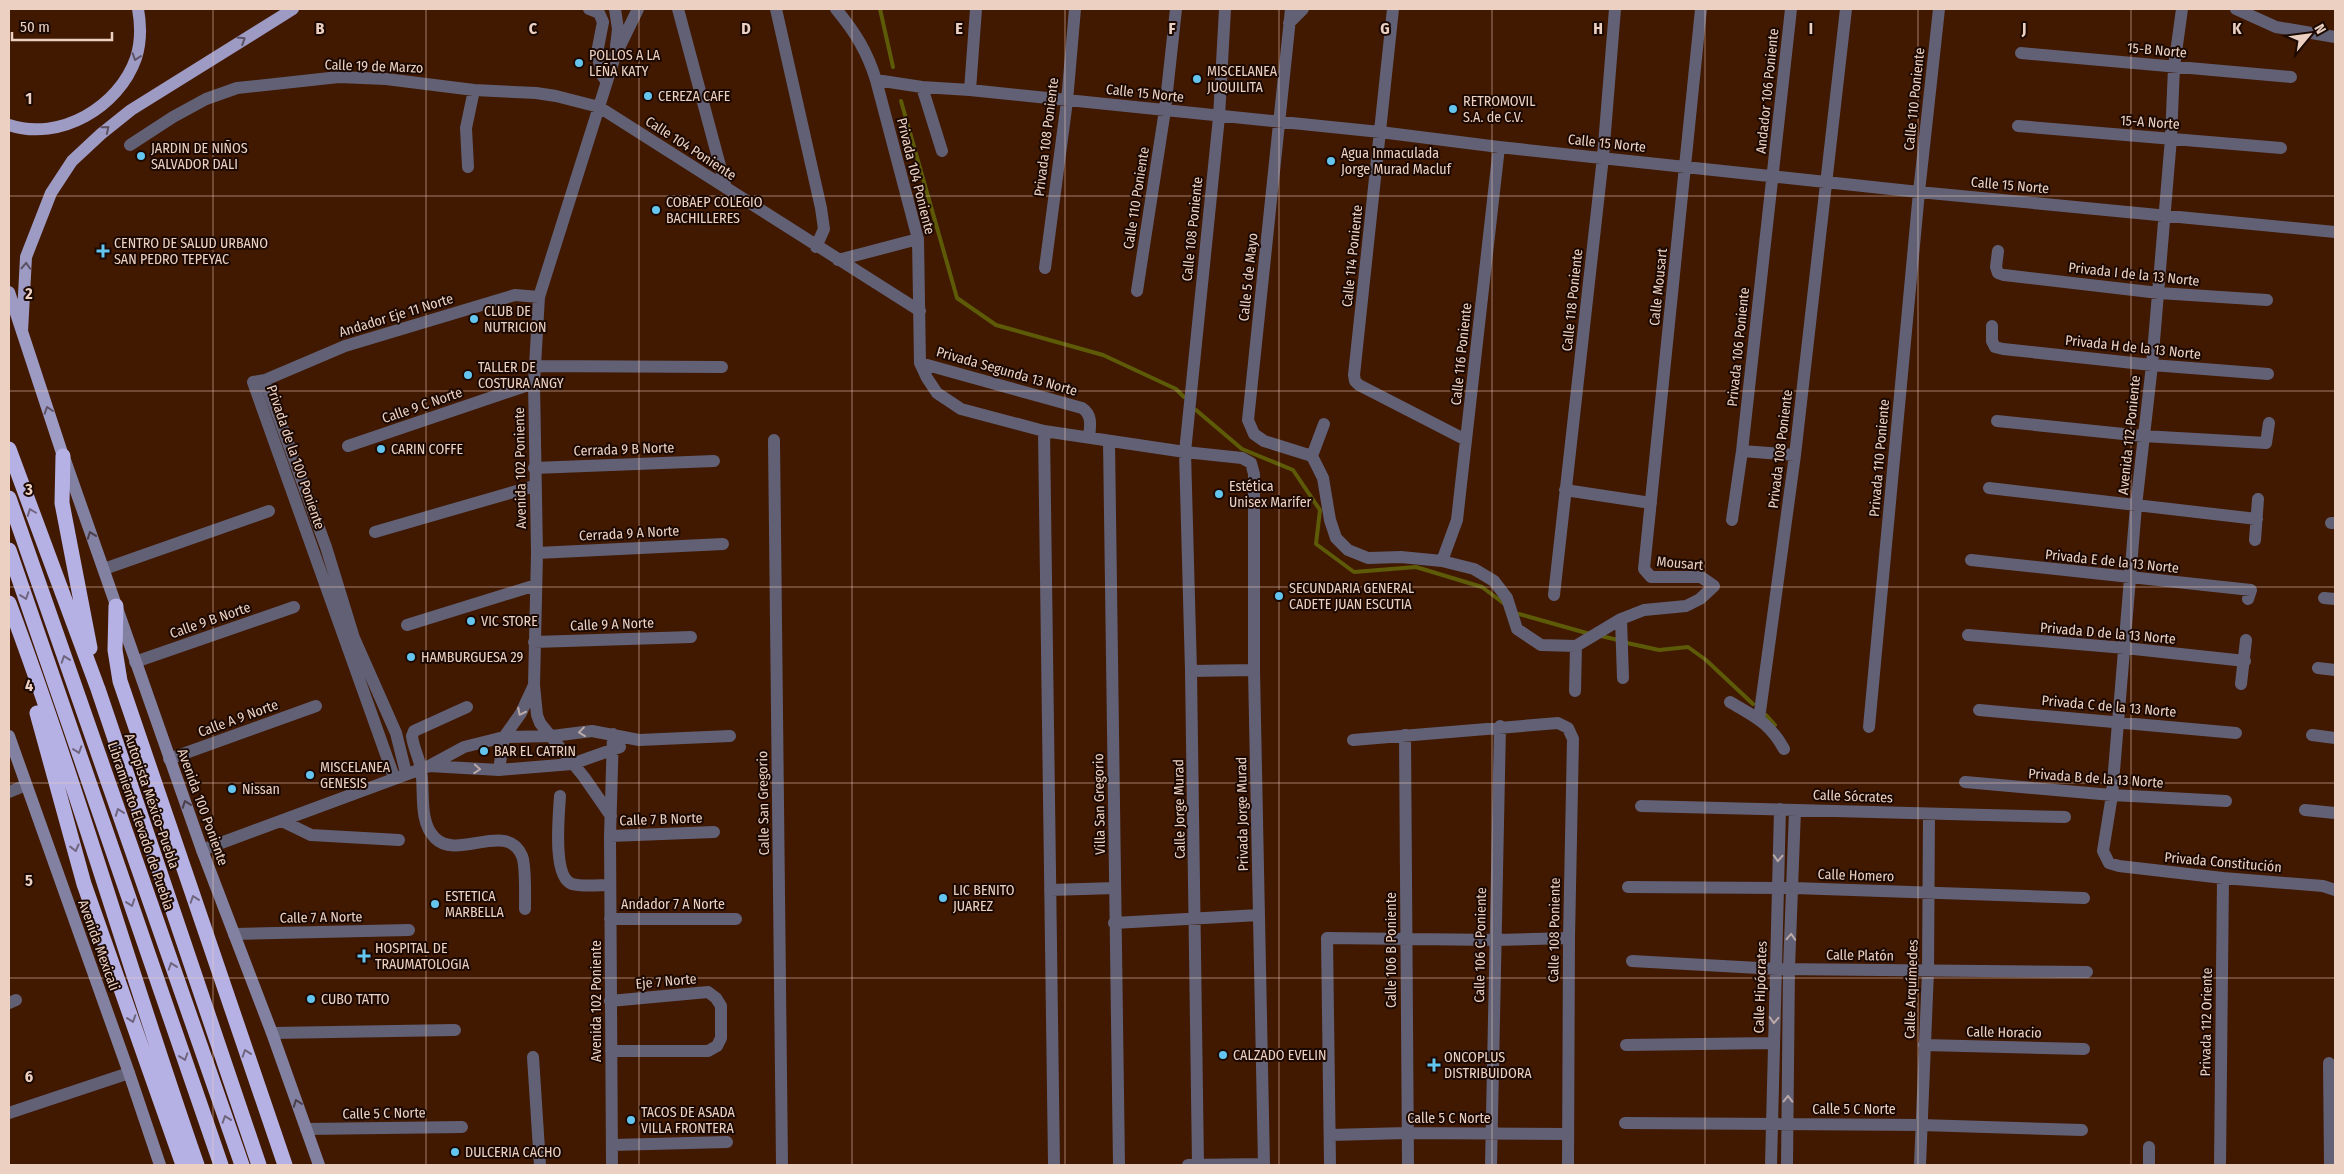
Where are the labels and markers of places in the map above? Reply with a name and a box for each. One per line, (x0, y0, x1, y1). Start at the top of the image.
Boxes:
place label: POLLOS A LA LEÑA KATY (589, 47, 661, 80)
marker: POLLOS A LA LEÑA KATY (573, 57, 585, 69)
place label: MISCELANEA JUQUILITA (1207, 63, 1278, 96)
marker: MISCELANEA JUQUILITA (1191, 73, 1203, 85)
place label: CEREZA CAFE (658, 88, 731, 105)
marker: CEREZA CAFE (642, 90, 654, 102)
place label: RETROMOVIL S.A. de C.V. (1463, 93, 1535, 126)
marker: RETROMOVIL S.A. de C.V. (1447, 103, 1459, 115)
place label: JARDIN DE NIÑOS SALVADOR DALI (151, 140, 248, 173)
place label: Agua Inmaculada Jorge Murad Macluf (1341, 145, 1453, 178)
marker: JARDIN DE NIÑOS SALVADOR DALI (135, 150, 147, 162)
marker: Agua Inmaculada Jorge Murad Macluf (1325, 155, 1337, 167)
place label: COBAEP COLEGIO BACHILLERES (666, 194, 763, 227)
marker: COBAEP COLEGIO BACHILLERES (650, 204, 662, 216)
place label: CENTRO DE SALUD URBANO SAN PEDRO TEPEYAC (114, 235, 268, 268)
marker: CENTRO DE SALUD URBANO SAN PEDRO TEPEYAC (96, 244, 110, 258)
place label: CLUB DE NUTRICION (484, 303, 547, 336)
marker: CLUB DE NUTRICION (468, 313, 480, 325)
place label: TALLER DE COSTURA ANGY (478, 359, 564, 392)
marker: TALLER DE COSTURA ANGY (462, 369, 474, 381)
place label: CARIN COFFE (391, 441, 463, 458)
marker: CARIN COFFE (375, 443, 387, 455)
place label: Estética Unisex Marifer (1229, 478, 1312, 511)
marker: Estética Unisex Marifer (1213, 488, 1225, 500)
place label: SECUNDARIA GENERAL CADETE JUAN ESCUTIA (1289, 580, 1414, 613)
marker: SECUNDARIA GENERAL CADETE JUAN ESCUTIA (1273, 590, 1285, 602)
place label: VIC STORE (481, 613, 538, 630)
marker: VIC STORE (465, 615, 477, 627)
place label: HAMBURGUESA 29 (421, 649, 523, 666)
marker: HAMBURGUESA 29 (405, 651, 417, 663)
place label: BAR EL CATRIN (494, 743, 576, 760)
marker: BAR EL CATRIN (478, 745, 490, 757)
place label: MISCELANEA GENESIS (320, 759, 391, 792)
marker: MISCELANEA GENESIS (304, 769, 316, 781)
place label: Nissan (242, 781, 280, 798)
marker: Nissan (226, 783, 238, 795)
place label: LIC BENITO JUAREZ (953, 882, 1015, 915)
place label: ESTETICA MARBELLA (445, 888, 505, 921)
marker: LIC BENITO JUAREZ (937, 892, 949, 904)
marker: ESTETICA MARBELLA (429, 898, 441, 910)
place label: HOSPITAL DE TRAUMATOLOGIA (375, 940, 470, 973)
marker: HOSPITAL DE TRAUMATOLOGIA (357, 949, 371, 963)
place label: CUBO TATTO (321, 991, 390, 1008)
marker: CUBO TATTO (305, 993, 317, 1005)
place label: CALZADO EVELIN (1233, 1047, 1327, 1064)
marker: CALZADO EVELIN (1217, 1049, 1229, 1061)
place label: ONCOPLUS DISTRIBUIDORA (1444, 1049, 1532, 1082)
marker: ONCOPLUS DISTRIBUIDORA (1428, 1059, 1440, 1071)
place label: TACOS DE ASADA VILLA FRONTERA (641, 1104, 735, 1137)
marker: TACOS DE ASADA VILLA FRONTERA (625, 1114, 637, 1126)
place label: DULCERIA CACHO (465, 1144, 561, 1161)
marker: DULCERIA CACHO (449, 1146, 461, 1158)

